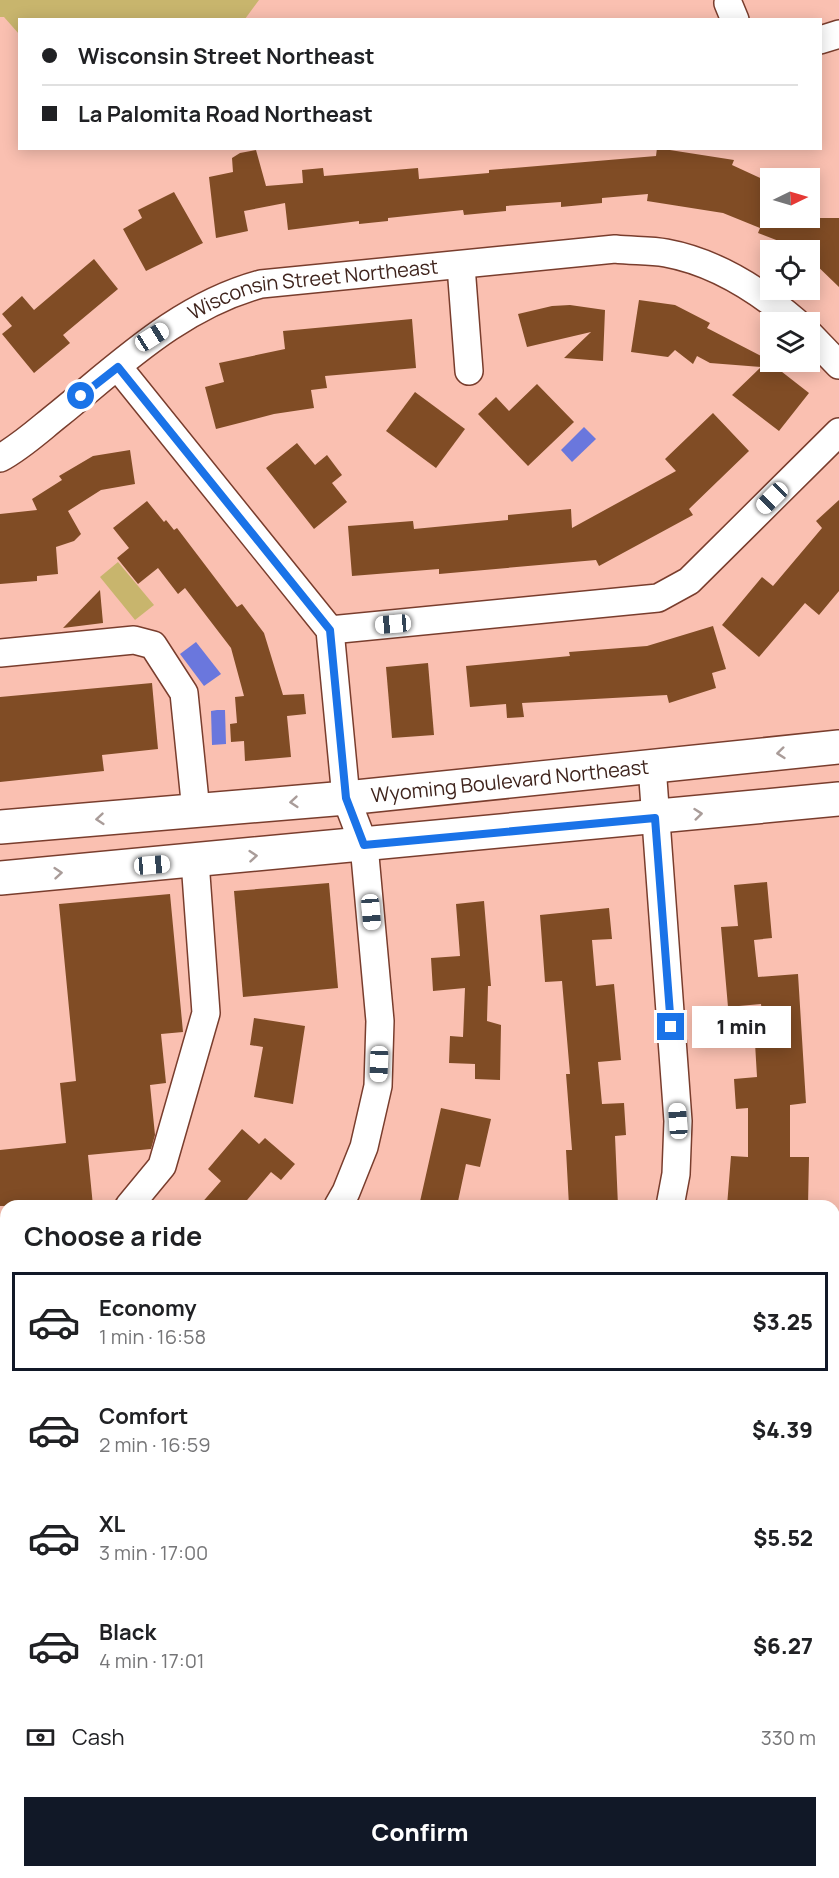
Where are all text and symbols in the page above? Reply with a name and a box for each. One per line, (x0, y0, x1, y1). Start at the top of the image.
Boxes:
text: Wisconsin Street Northeast (78, 41, 375, 71)
text: La Palomita Road Northeast (78, 99, 373, 129)
north arrow (760, 168, 820, 228)
map controls (760, 168, 820, 372)
button: locate (760, 240, 820, 300)
street label: Wisconsin Street Northeast (183, 253, 439, 326)
button: layers (760, 312, 820, 372)
car (132, 320, 172, 354)
route start (67, 382, 94, 409)
car (753, 479, 791, 517)
car (374, 613, 412, 635)
one-way arrow (776, 746, 785, 759)
street label: Wyoming Boulevard Northeast (369, 753, 650, 808)
one-way arrow (290, 795, 299, 808)
one-way arrow (693, 808, 702, 821)
one-way arrow (95, 812, 105, 825)
one-way arrow (248, 850, 257, 863)
car (133, 854, 171, 876)
one-way arrow (54, 867, 63, 880)
car (360, 893, 382, 931)
callout: 1 min (692, 1006, 791, 1048)
route end (657, 1013, 684, 1040)
text: 1 min (716, 1013, 767, 1040)
car (369, 1046, 389, 1082)
car (668, 1102, 688, 1140)
text: Choose a ride (24, 1217, 202, 1254)
text: Economy (99, 1293, 197, 1323)
icon: car (27, 1295, 81, 1349)
text: $3.25 (753, 1307, 813, 1337)
text: 1 min · 16:58 (99, 1323, 206, 1350)
text: Comfort (99, 1401, 188, 1431)
icon: car (27, 1403, 81, 1457)
text: $4.39 (752, 1415, 813, 1445)
text: 2 min · 16:59 (99, 1431, 211, 1458)
text: XL (99, 1509, 125, 1539)
icon: car (27, 1511, 81, 1565)
text: $5.52 (753, 1523, 813, 1553)
text: 3 min · 17:00 (99, 1539, 208, 1566)
text: Black (99, 1617, 156, 1647)
icon: car (27, 1619, 81, 1673)
text: $6.27 (753, 1631, 813, 1661)
text: 4 min · 17:01 (99, 1647, 205, 1674)
icon: cash (24, 1721, 57, 1754)
text: Cash (72, 1722, 125, 1752)
text: 330 m (761, 1724, 816, 1751)
button: Confirm (24, 1797, 816, 1866)

